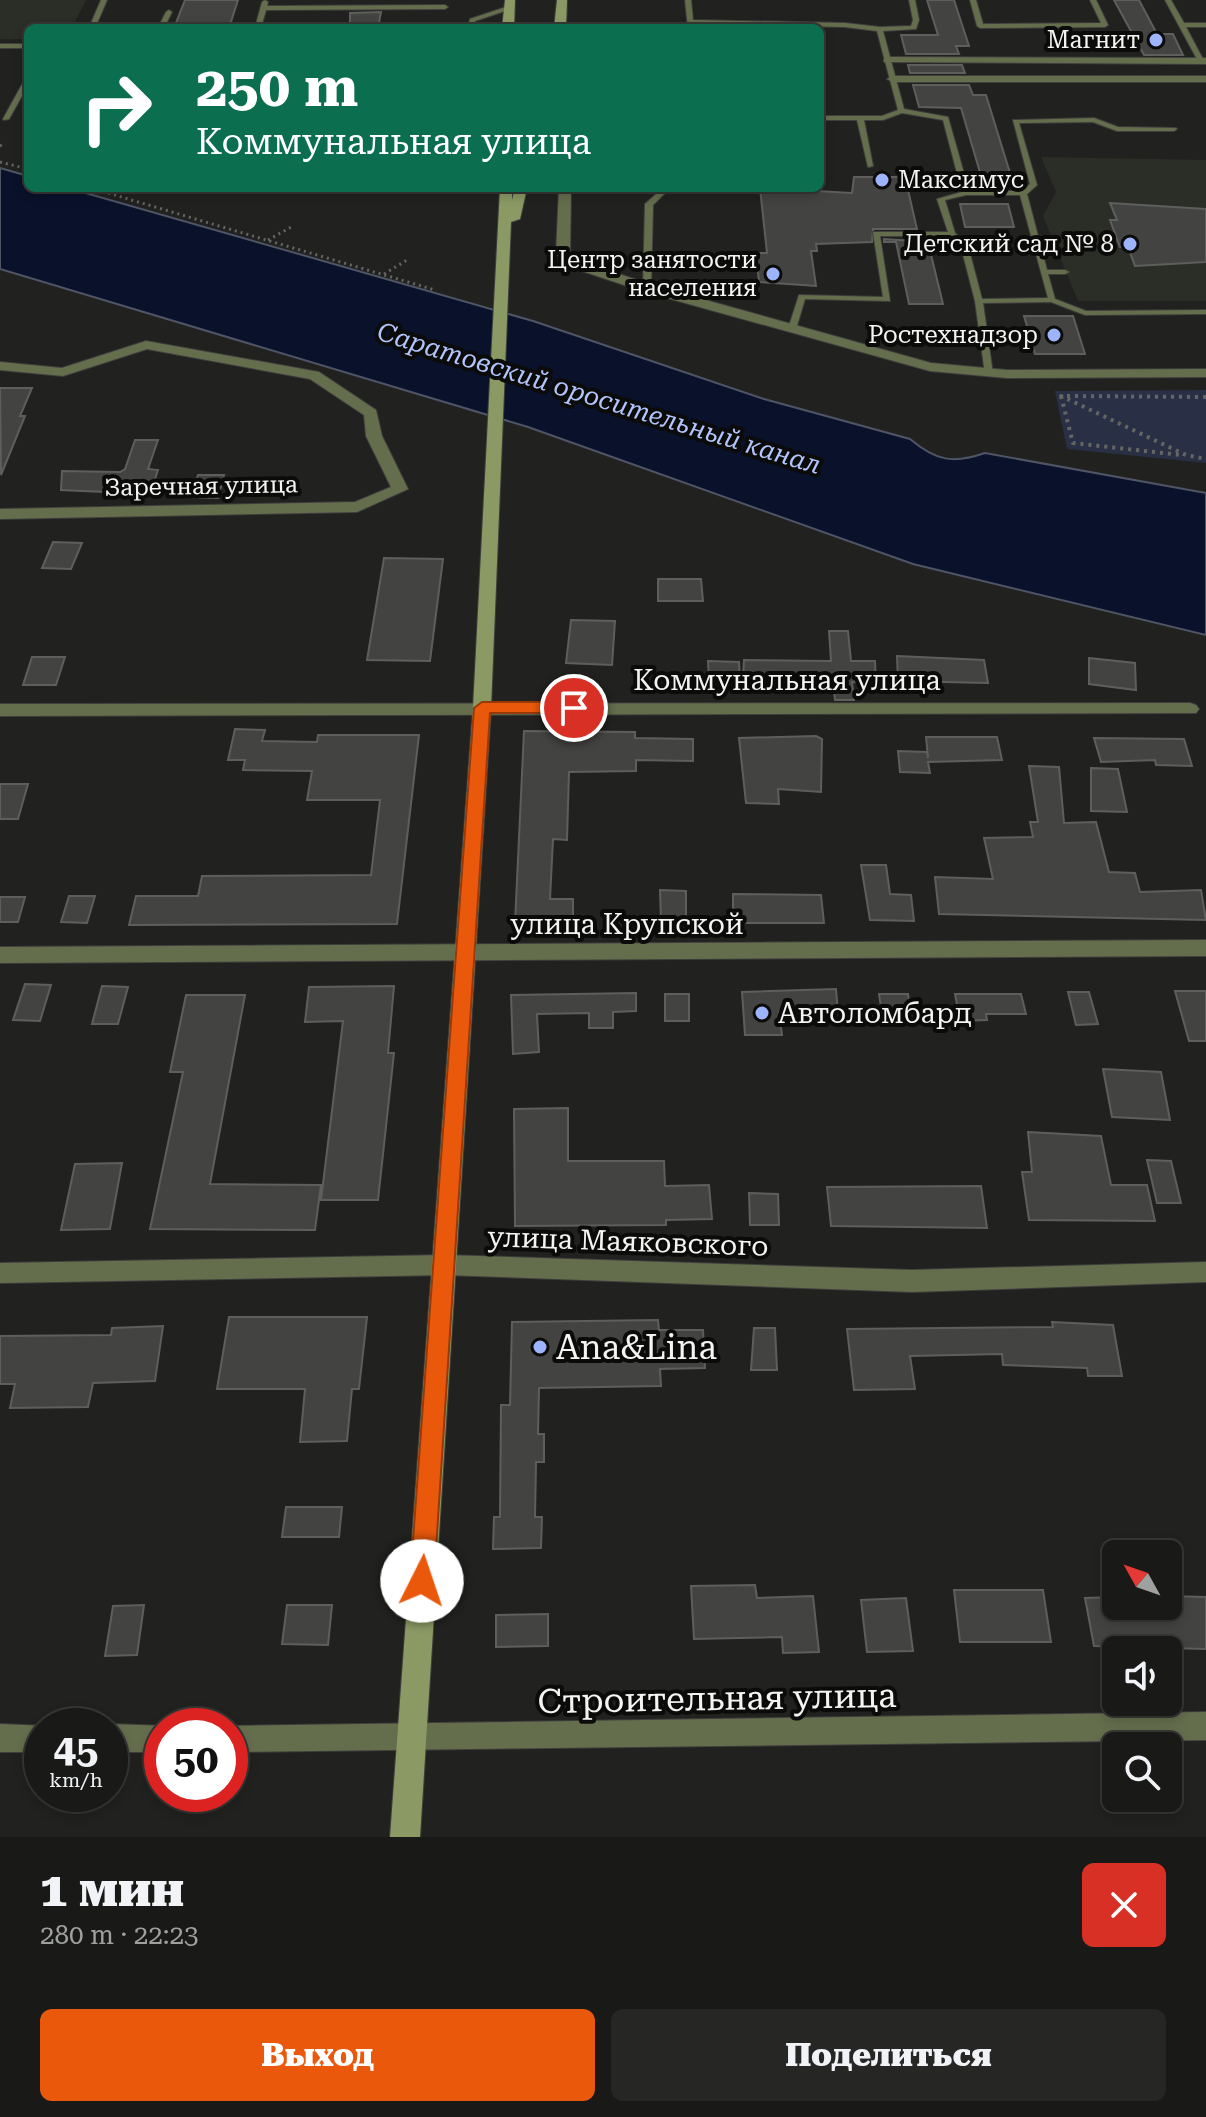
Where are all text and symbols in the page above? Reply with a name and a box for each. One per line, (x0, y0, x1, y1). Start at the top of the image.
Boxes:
place label: Магнит (1047, 26, 1140, 54)
marker: Магнит (1147, 31, 1165, 49)
text: 250 m (196, 54, 358, 120)
icon: right (64, 56, 168, 160)
text: Коммунальная улица (196, 121, 591, 163)
place label: Максимус (898, 166, 1024, 194)
marker: Максимус (873, 171, 891, 189)
place label: Детский сад № 8 (904, 230, 1114, 258)
marker: Детский сад № 8 (1121, 235, 1139, 253)
place label: Центр занятости населения (547, 246, 757, 302)
marker: Центр занятости населения (764, 265, 782, 283)
water label: Саратовский оросительный канал (374, 316, 824, 480)
place label: Ростехнадзор (868, 321, 1038, 349)
marker: Ростехнадзор (1045, 326, 1063, 344)
street label: Заречная улица (104, 470, 298, 502)
street label: Коммунальная улица (633, 664, 941, 697)
pin (540, 674, 608, 742)
icon: arrive (552, 686, 596, 730)
street label: улица Крупской (510, 908, 744, 941)
place label: Автоломбард (778, 997, 972, 1030)
marker: Автоломбард (753, 1004, 771, 1022)
street label: улица Маяковского (487, 1220, 769, 1263)
place label: Ana&Lina (556, 1327, 717, 1367)
marker: Ana&Lina (531, 1338, 549, 1356)
position arrow (380, 1539, 464, 1623)
north arrow (1102, 1540, 1182, 1620)
map controls (1102, 1540, 1182, 1812)
button: sound (1102, 1636, 1182, 1716)
street label: Строительная улица (537, 1675, 897, 1721)
speed limit sign: 50 (144, 1708, 248, 1812)
text: 45 (54, 1726, 98, 1773)
button: search (1102, 1732, 1182, 1812)
text: km/h (49, 1768, 103, 1792)
text: 1 мин (40, 1862, 184, 1918)
button: close (1082, 1863, 1166, 1947)
text: 280 m · 22:23 (40, 1920, 199, 1950)
button: Выход (40, 2009, 595, 2101)
button: Поделиться (611, 2009, 1166, 2101)

